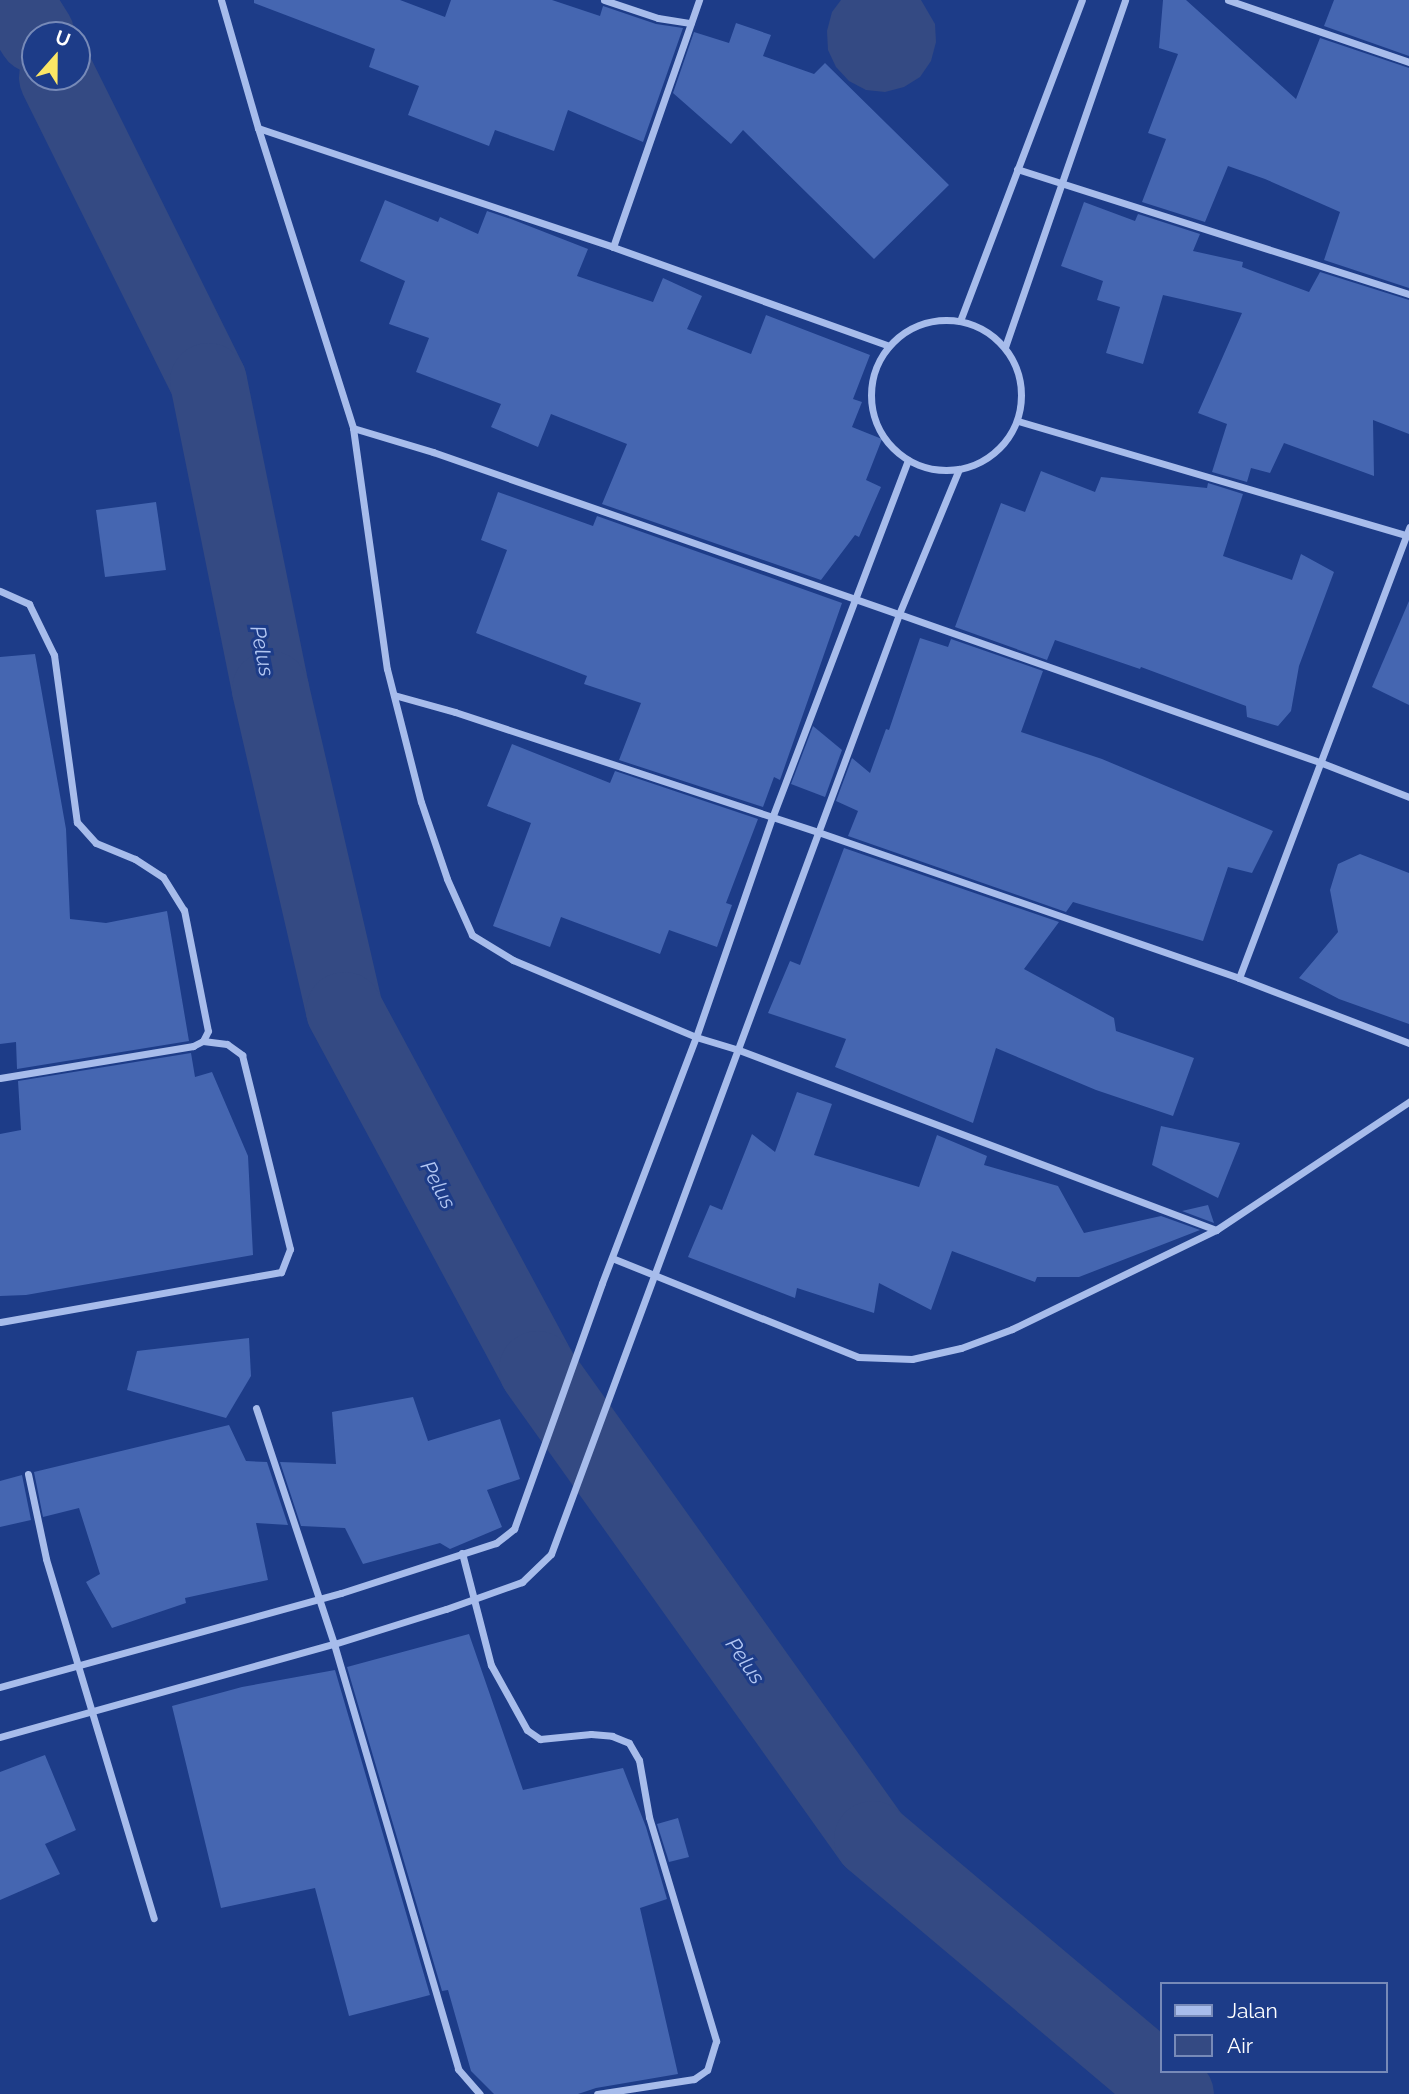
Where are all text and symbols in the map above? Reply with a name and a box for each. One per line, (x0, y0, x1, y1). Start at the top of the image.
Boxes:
north arrow (21, 21, 91, 91)
text: U (52, 25, 73, 51)
water label: Pelus (245, 624, 279, 678)
water label: Pelus (415, 1157, 461, 1213)
water label: Pelus (720, 1633, 770, 1689)
legend (1160, 1982, 1388, 2073)
text: Jalan (1227, 1998, 1278, 2023)
text: Air (1227, 2033, 1253, 2058)

